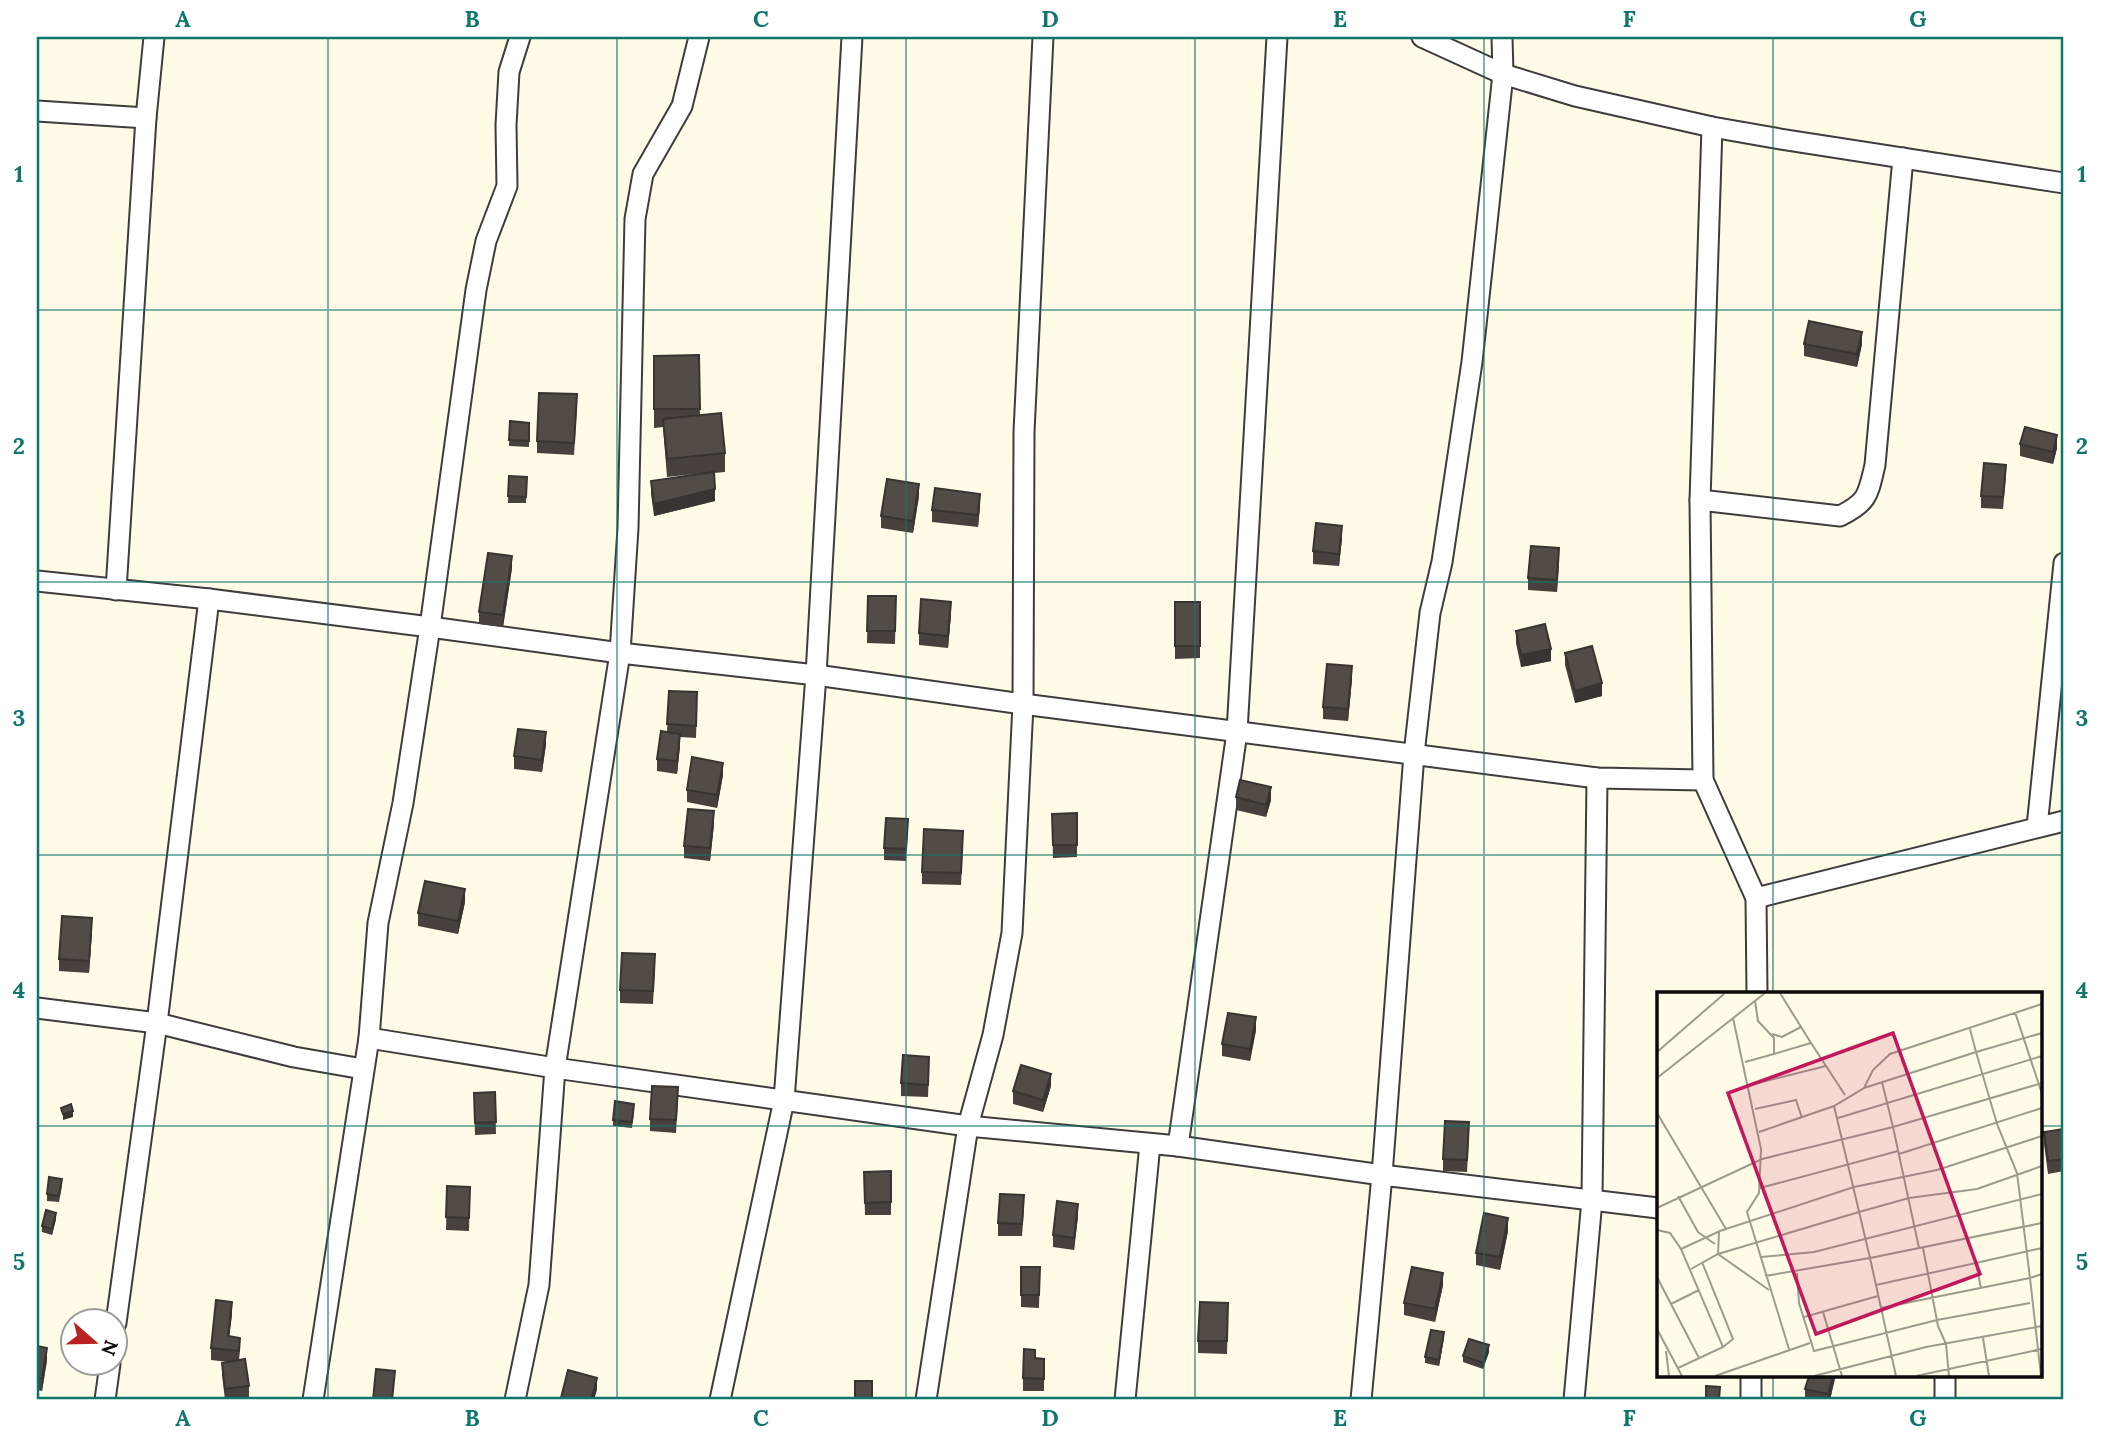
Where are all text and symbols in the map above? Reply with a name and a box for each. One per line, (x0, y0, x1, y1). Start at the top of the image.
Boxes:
text: A (175, 4, 191, 33)
text: B (464, 4, 480, 33)
text: C (753, 4, 769, 33)
text: D (1041, 4, 1059, 33)
text: E (1333, 4, 1347, 33)
text: F (1622, 4, 1636, 33)
text: G (1909, 4, 1927, 33)
text: 1 (14, 159, 24, 188)
text: 1 (2077, 159, 2087, 188)
text: 2 (13, 431, 25, 460)
text: 2 (2076, 431, 2088, 460)
text: 3 (13, 703, 25, 732)
text: 3 (2076, 703, 2088, 732)
text: 4 (13, 975, 25, 1004)
text: 4 (2076, 975, 2088, 1004)
inset map (1657, 992, 2042, 1378)
text: 5 (13, 1247, 25, 1276)
text: 5 (2076, 1247, 2088, 1276)
north arrow (60, 1308, 130, 1378)
text: N (96, 1337, 124, 1359)
text: A (175, 1403, 191, 1432)
text: B (464, 1403, 480, 1432)
text: C (753, 1403, 769, 1432)
text: D (1041, 1403, 1059, 1432)
text: E (1333, 1403, 1347, 1432)
text: F (1622, 1403, 1636, 1432)
text: G (1909, 1403, 1927, 1432)

